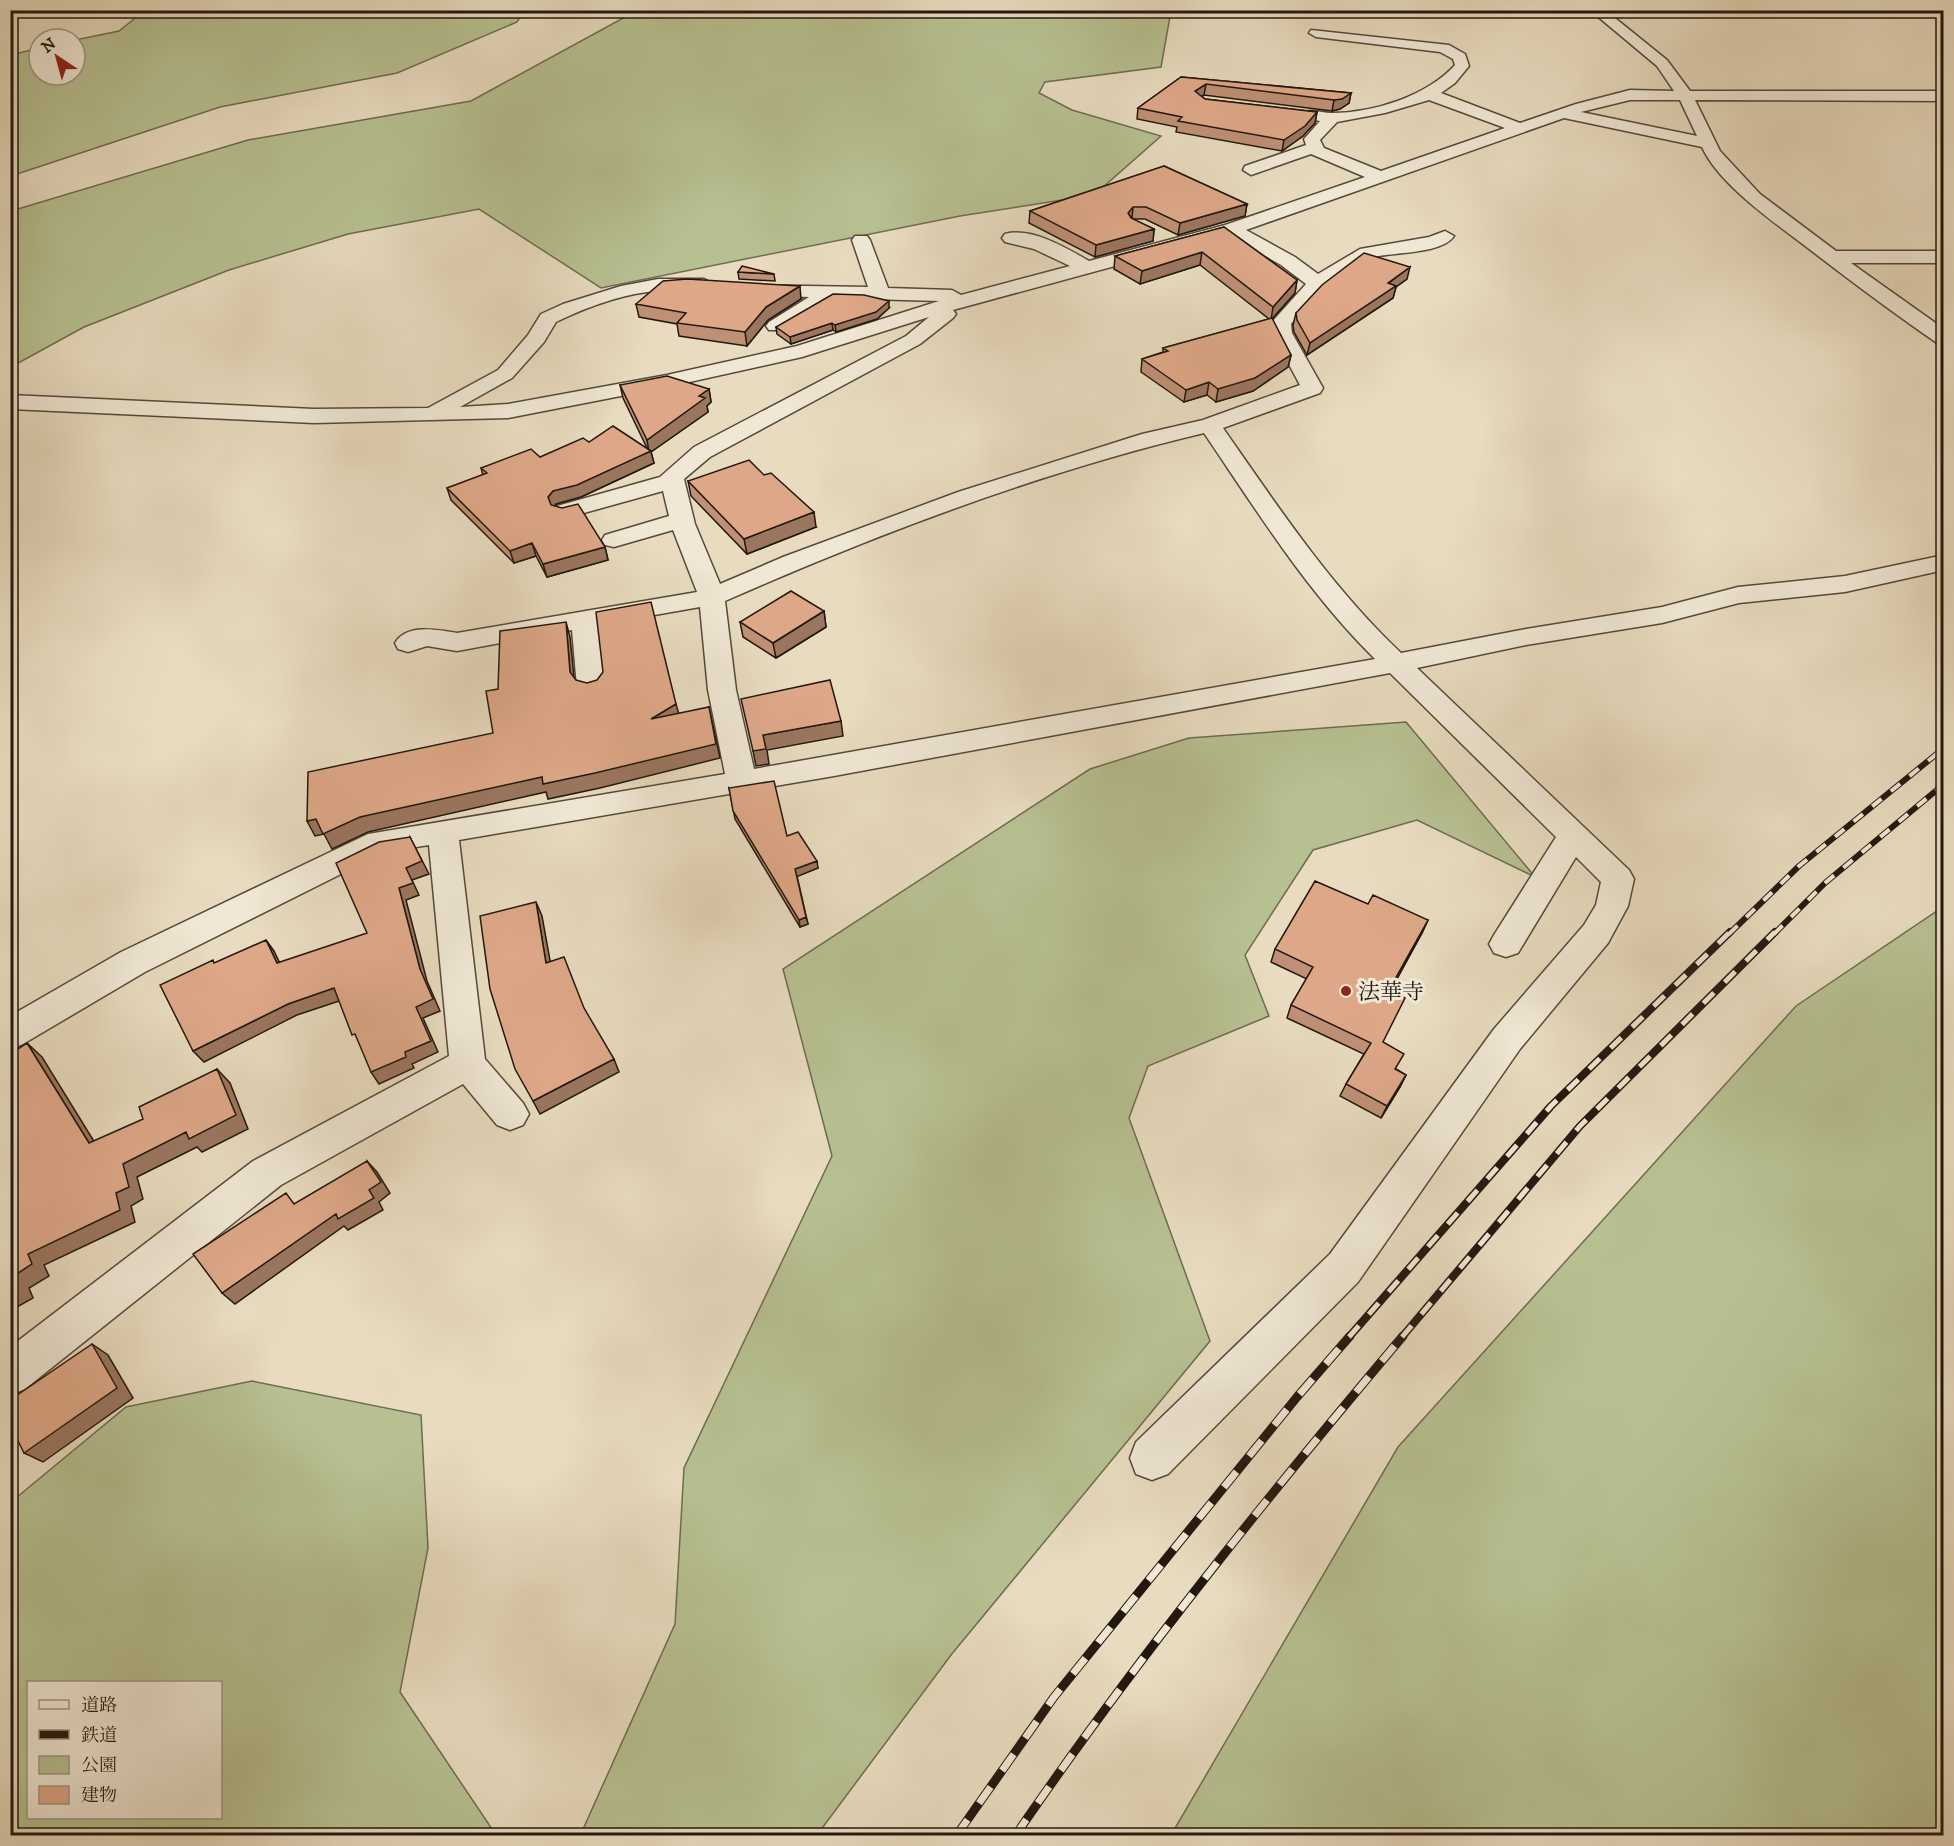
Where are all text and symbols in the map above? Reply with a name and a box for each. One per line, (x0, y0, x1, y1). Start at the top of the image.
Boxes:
north arrow (27, 27, 87, 87)
text: N (38, 34, 60, 58)
place label: 法華寺 (1358, 979, 1424, 1006)
marker: 法華寺 (1339, 984, 1353, 998)
legend (27, 1681, 222, 1819)
text: 道路 (81, 1695, 117, 1717)
text: 鉄道 (81, 1725, 117, 1747)
text: 公園 (81, 1755, 117, 1777)
text: 建物 (81, 1785, 117, 1807)

